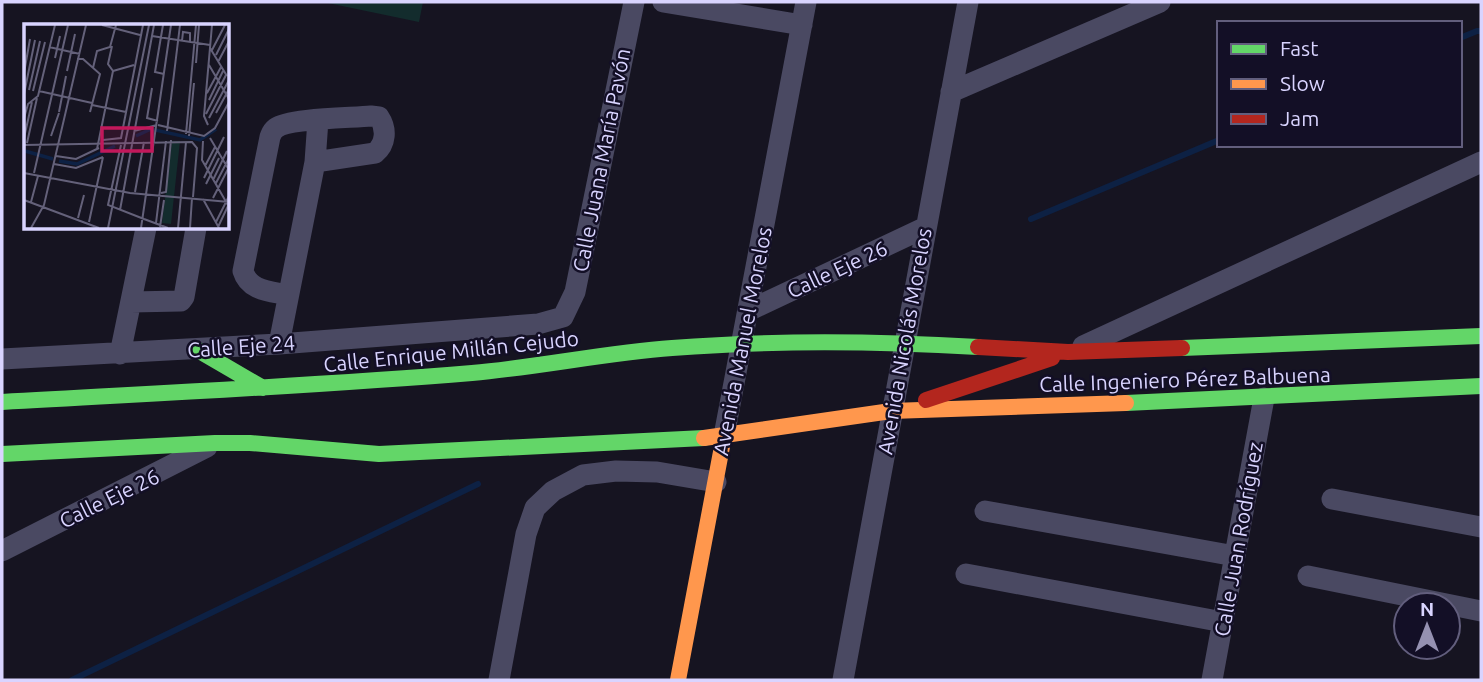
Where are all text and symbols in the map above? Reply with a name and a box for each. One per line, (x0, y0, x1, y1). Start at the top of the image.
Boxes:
legend (1217, 21, 1462, 147)
inset map (24, 24, 229, 229)
text: Fast (1280, 36, 1318, 60)
street label: Calle Juana María Pavón (568, 46, 634, 274)
text: Slow (1280, 71, 1325, 95)
text: Jam (1280, 106, 1319, 130)
street label: Avenida Manuel Morelos (708, 225, 776, 457)
street label: Avenida Nicolás Morelos (872, 226, 936, 456)
street label: Calle Eje 26 (783, 235, 891, 303)
street label: Calle Enrique Millán Cejudo (322, 326, 580, 376)
street label: Calle Eje 24 (186, 330, 296, 362)
street label: Calle Ingeniero Pérez Balbuena (1039, 362, 1331, 396)
street label: Calle Juan Rodríguez (1209, 440, 1267, 638)
street label: Calle Eje 26 (55, 464, 163, 532)
north arrow (1392, 591, 1462, 661)
text: N (1420, 598, 1434, 620)

